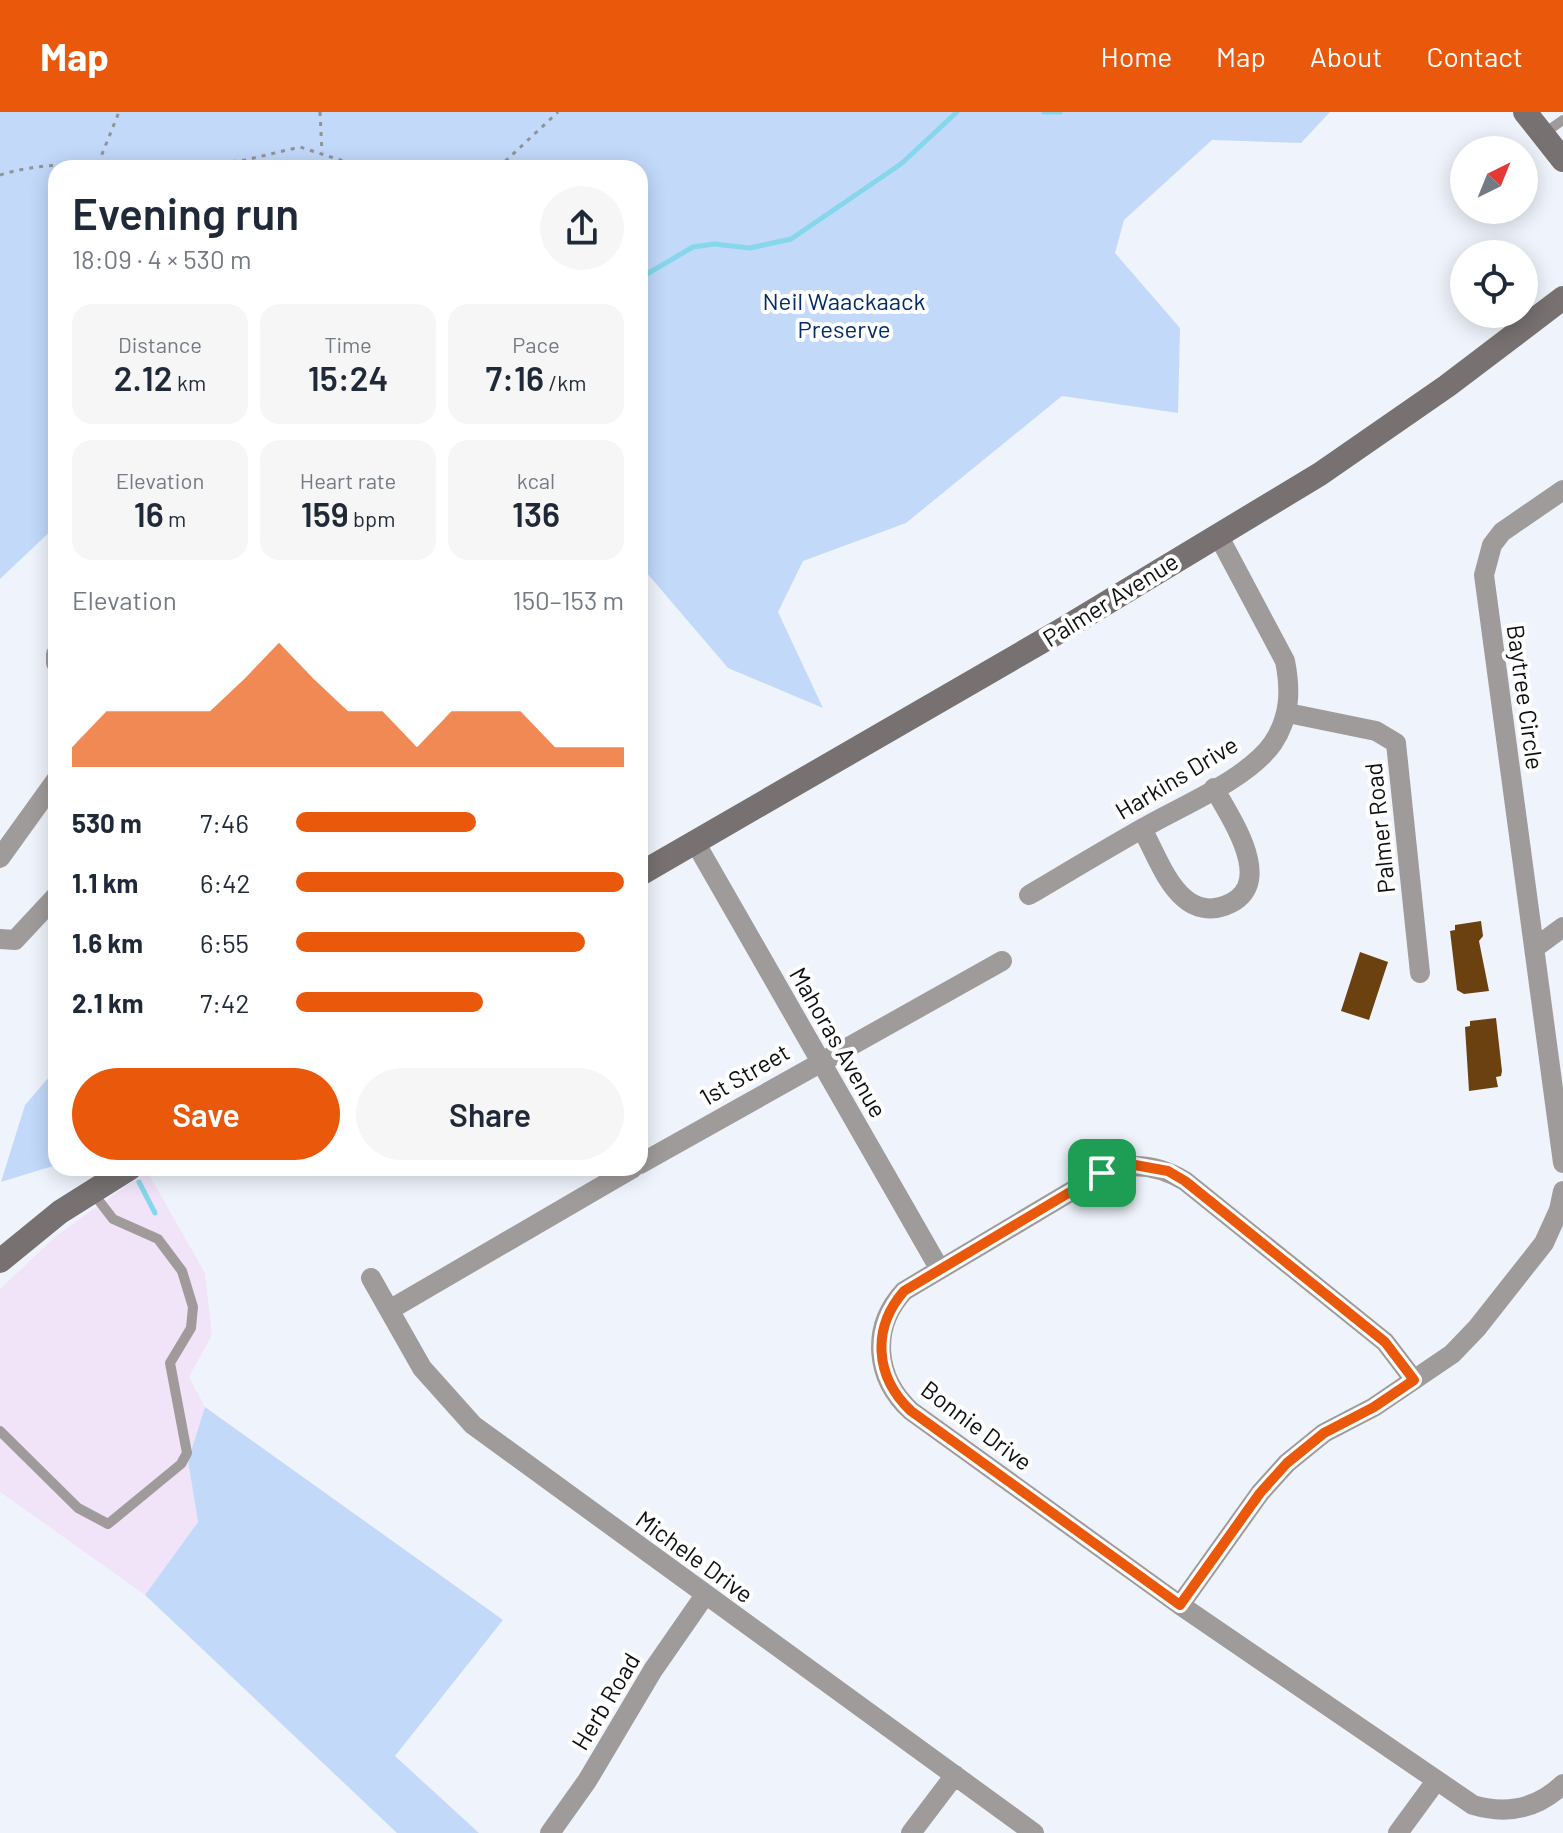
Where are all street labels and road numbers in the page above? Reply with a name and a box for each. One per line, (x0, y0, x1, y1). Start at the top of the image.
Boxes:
street label: Palmer Avenue (1037, 546, 1183, 652)
street label: Baytree Circle (1501, 623, 1551, 771)
street label: Harkins Drive (1110, 729, 1242, 825)
street label: Palmer Road (1358, 761, 1400, 895)
street label: Mahoras Avenue (784, 962, 894, 1122)
street label: 1st Street (694, 1037, 794, 1111)
street label: Bonnie Drive (916, 1374, 1038, 1476)
street label: Michele Drive (631, 1504, 759, 1608)
street label: Herb Road (565, 1647, 645, 1755)

